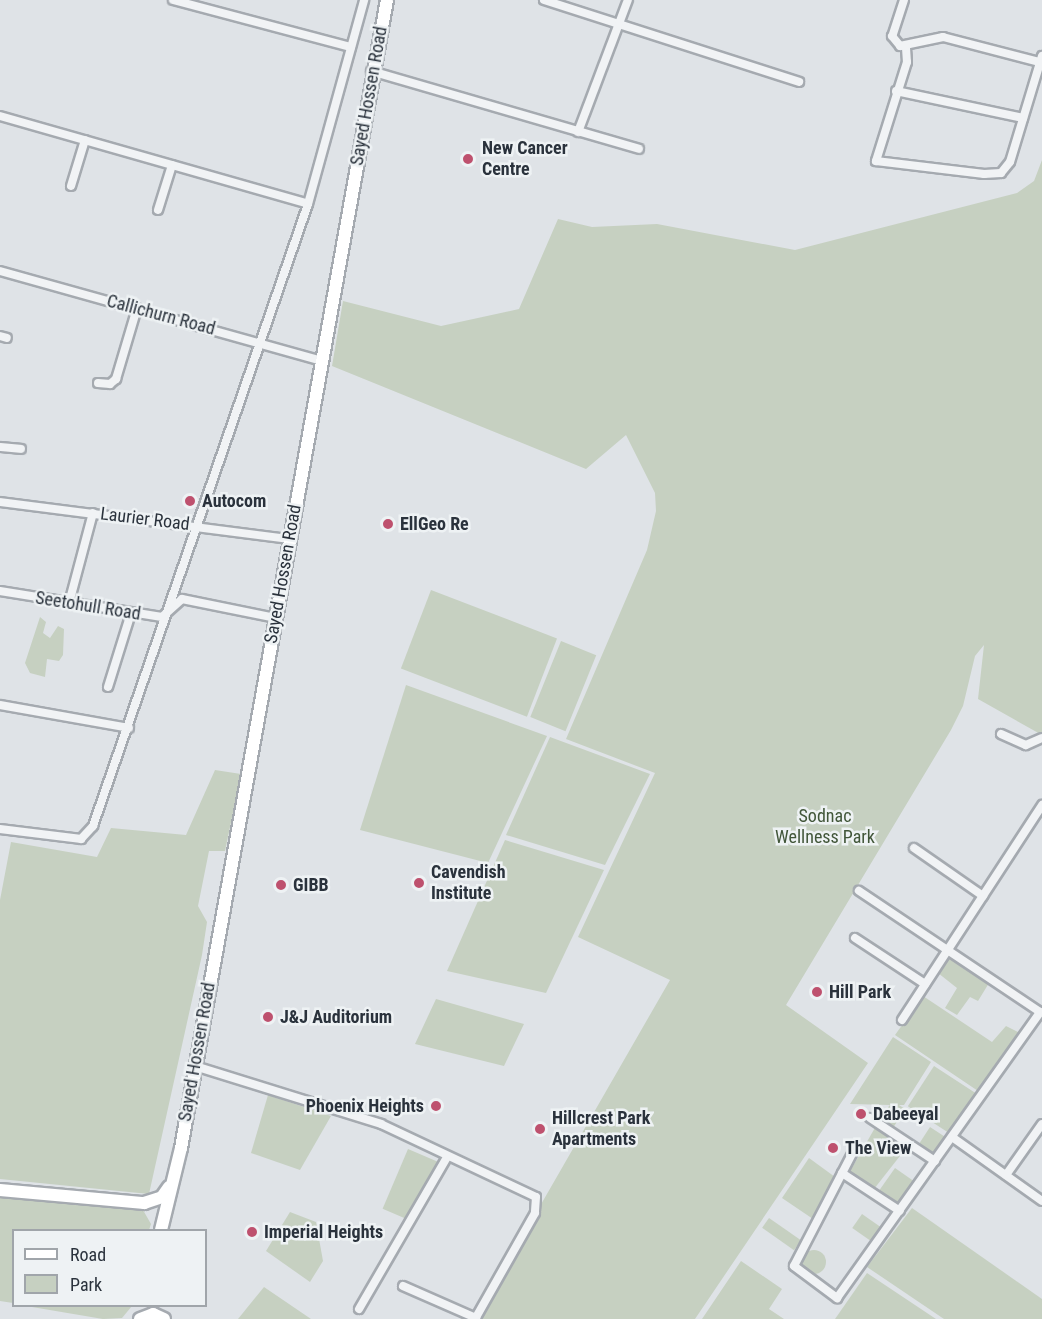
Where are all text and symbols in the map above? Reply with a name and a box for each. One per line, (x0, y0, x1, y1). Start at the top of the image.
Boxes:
street label: Sayed Hossen Road (346, 25, 392, 167)
place label: New Cancer Centre (482, 138, 568, 180)
marker: New Cancer Centre (459, 150, 477, 168)
street label: Callichurn Road (104, 290, 218, 340)
place label: Autocom (202, 490, 266, 512)
marker: Autocom (183, 494, 197, 508)
street label: Laurier Road (99, 503, 191, 535)
street label: Sayed Hossen Road (260, 503, 306, 645)
place label: EllGeo Re (400, 513, 469, 535)
marker: EllGeo Re (381, 517, 395, 531)
street label: Seetohull Road (34, 587, 142, 625)
park label: Sodnac Wellness Park (775, 806, 875, 848)
place label: Cavendish Institute (431, 862, 506, 904)
place label: GIBB (293, 874, 329, 896)
marker: Cavendish Institute (412, 876, 426, 890)
marker: GIBB (274, 878, 288, 892)
street label: Sayed Hossen Road (174, 981, 220, 1123)
place label: Hill Park (829, 981, 891, 1003)
marker: Hill Park (810, 985, 824, 999)
place label: J&J Auditorium (280, 1006, 392, 1028)
marker: J&J Auditorium (261, 1010, 275, 1024)
place label: Phoenix Heights (306, 1095, 424, 1117)
marker: Phoenix Heights (429, 1099, 443, 1113)
place label: Dabeeyal (873, 1103, 939, 1125)
marker: Dabeeyal (854, 1107, 868, 1121)
place label: Hillcrest Park Apartments (552, 1108, 650, 1150)
marker: Hillcrest Park Apartments (533, 1122, 547, 1136)
place label: The View (845, 1137, 911, 1159)
marker: The View (826, 1141, 840, 1155)
place label: Imperial Heights (264, 1221, 383, 1243)
marker: Imperial Heights (245, 1225, 259, 1239)
legend (12, 1229, 207, 1307)
text: Road (70, 1244, 106, 1265)
text: Park (70, 1274, 102, 1295)

